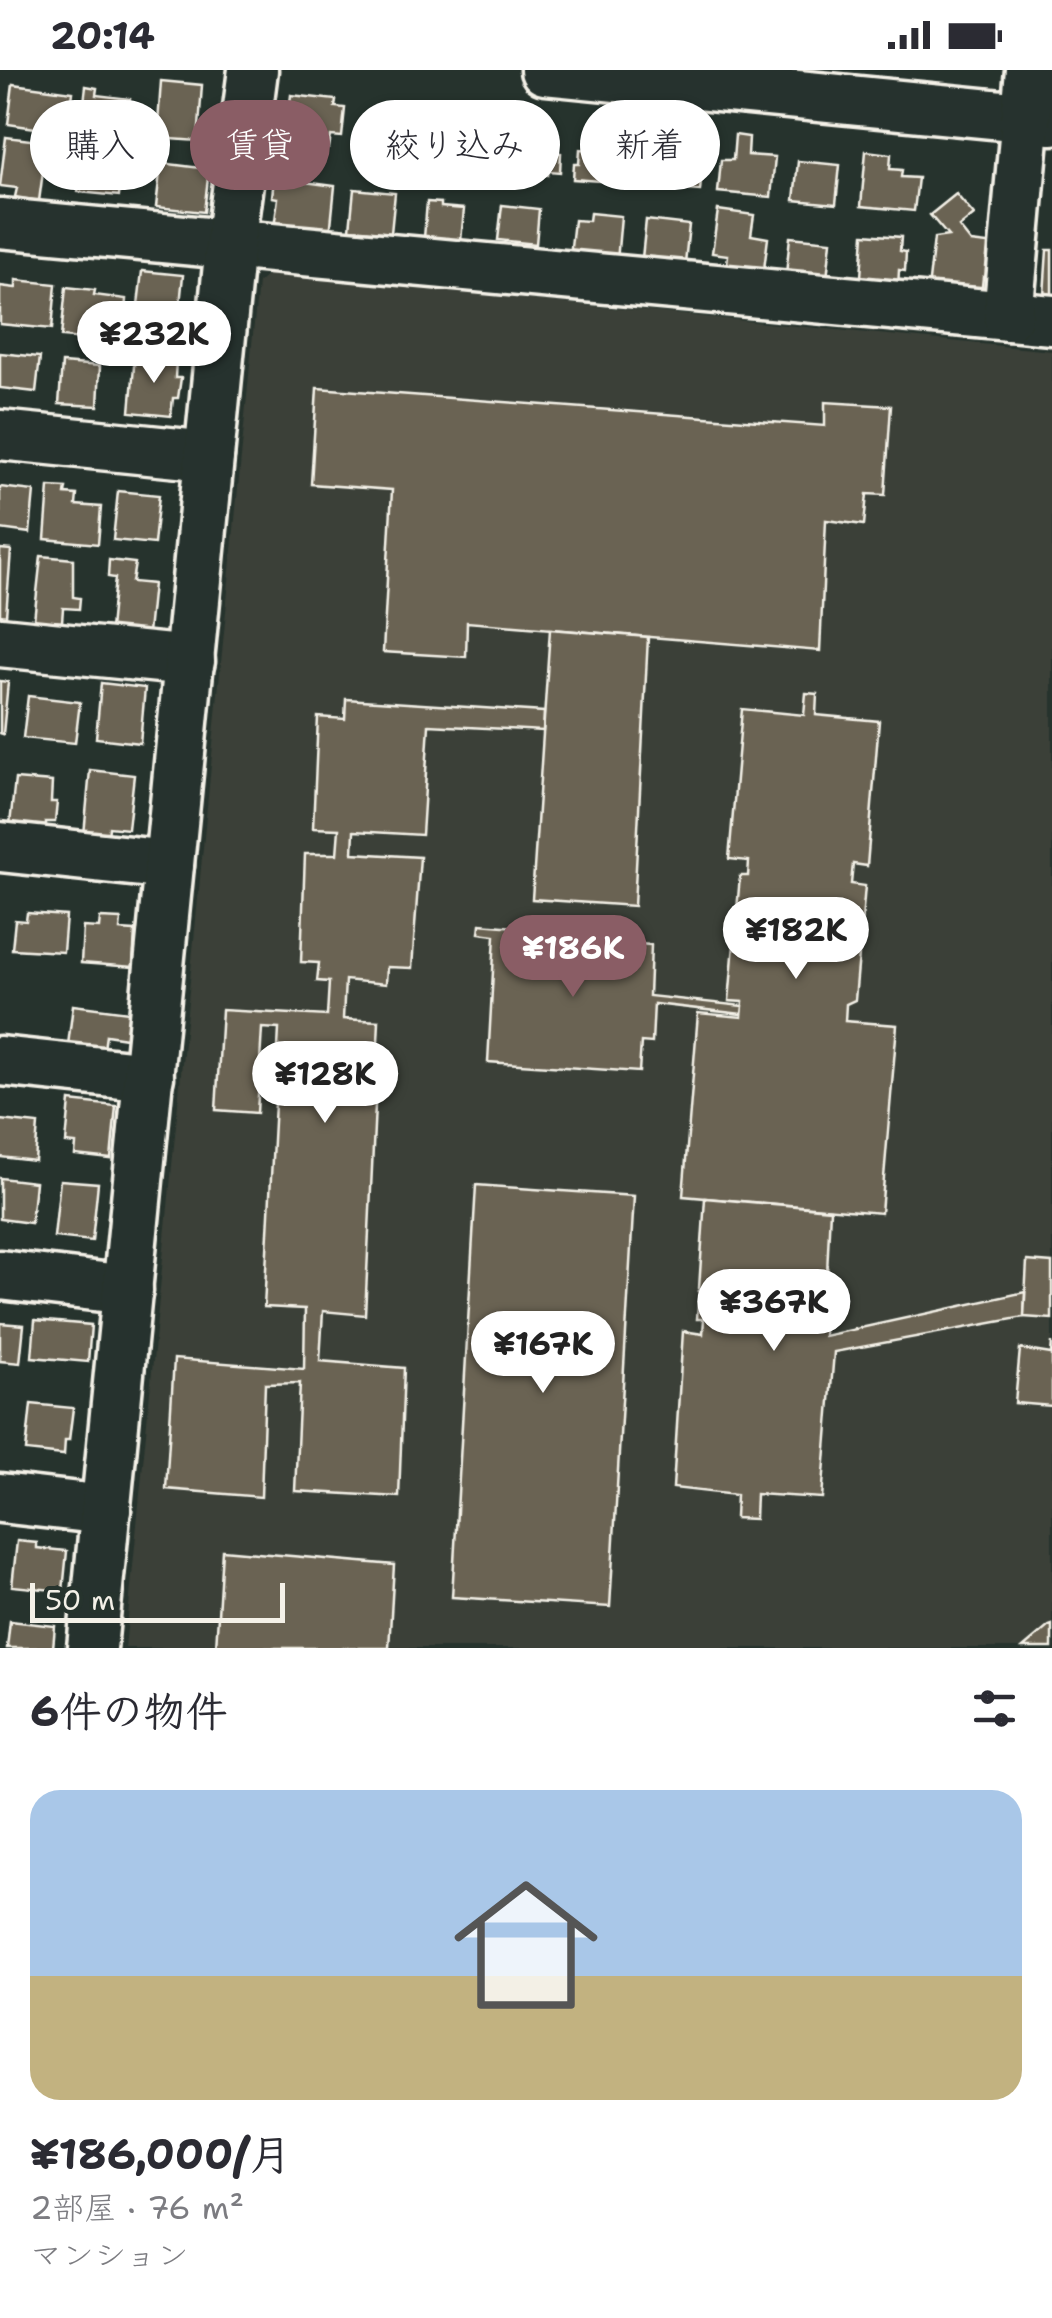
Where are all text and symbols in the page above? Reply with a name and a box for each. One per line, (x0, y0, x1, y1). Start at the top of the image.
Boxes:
text: 20:14 (50, 10, 155, 61)
chip: 購入 (30, 100, 170, 190)
chip: 賃貸 (190, 100, 330, 190)
chip: 絞り込み (350, 100, 560, 190)
chip: 新着 (580, 100, 720, 190)
pin: ¥232K (84, 301, 224, 386)
text: ¥232K (99, 312, 209, 355)
pin: ¥182K (726, 897, 866, 982)
text: ¥182K (745, 908, 847, 951)
pin: ¥186K (503, 915, 643, 1000)
text: ¥186K (522, 926, 624, 969)
pin: ¥128K (255, 1041, 395, 1126)
text: ¥128K (274, 1052, 376, 1095)
pin: ¥367K (704, 1269, 844, 1354)
text: ¥367K (719, 1280, 829, 1323)
pin: ¥167K (473, 1311, 613, 1396)
text: ¥167K (493, 1322, 593, 1365)
scale bar (30, 1578, 285, 1622)
text: 50 m (45, 1581, 115, 1619)
icon: filters (967, 1681, 1022, 1736)
text: 6件の物件 (30, 1683, 227, 1739)
icon: home (436, 1855, 616, 2035)
text: ¥186,000/月 (30, 2126, 291, 2182)
text: 2部屋 · 76 m² (30, 2186, 244, 2229)
text: マンション (30, 2233, 189, 2276)

